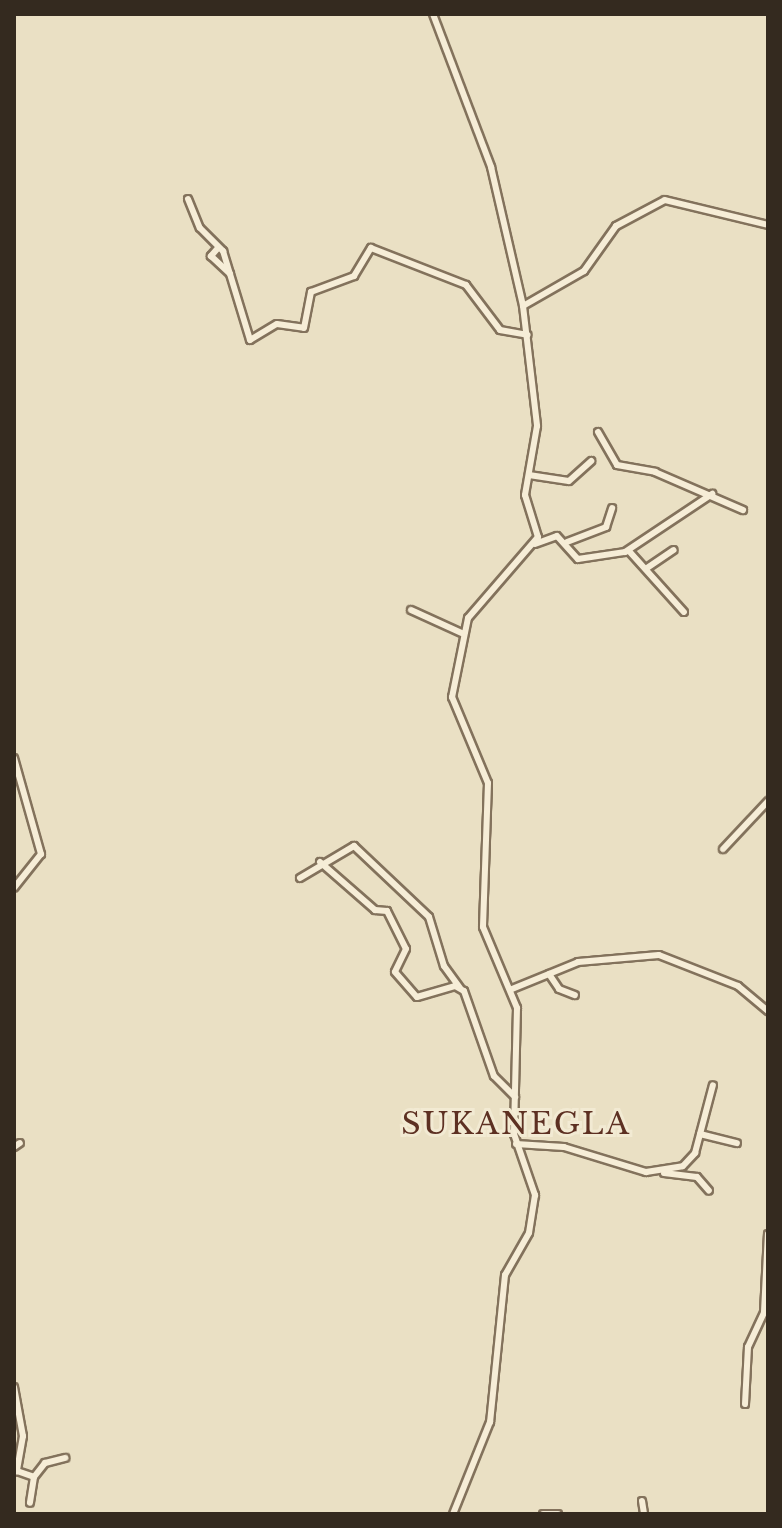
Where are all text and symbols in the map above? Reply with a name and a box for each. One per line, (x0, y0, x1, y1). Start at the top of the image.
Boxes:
district label: SUKANEGLA (401, 1106, 631, 1142)

